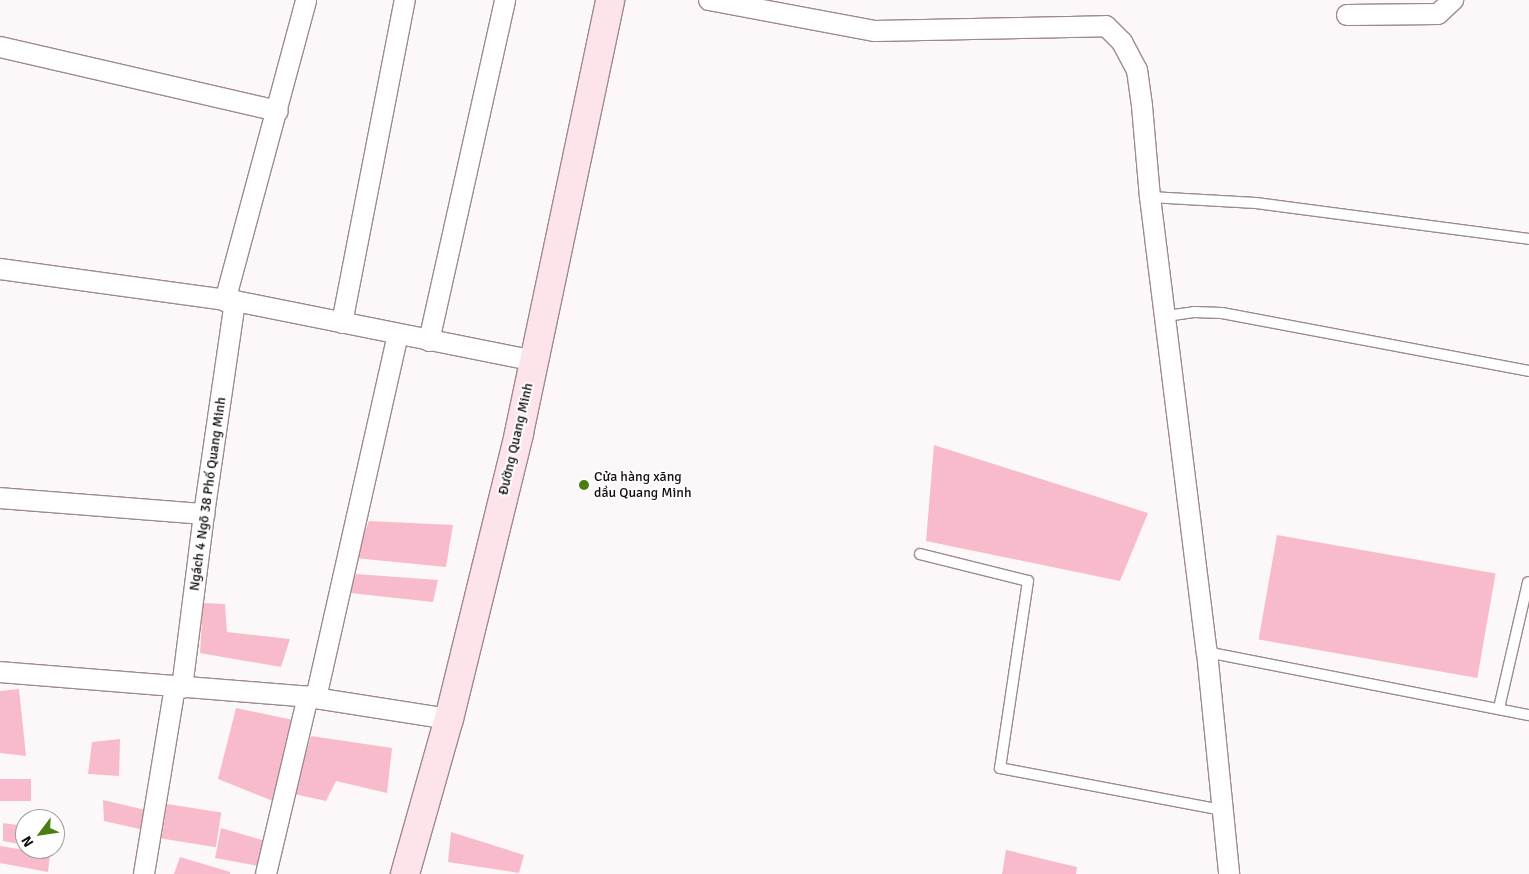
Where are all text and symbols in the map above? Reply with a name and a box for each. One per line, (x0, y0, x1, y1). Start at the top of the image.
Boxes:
street label: Đường Quang Minh (495, 381, 537, 497)
street label: Ngách 4 Ngõ 38 Phố Quang Minh (186, 396, 230, 592)
place label: Cửa hàng xăng dầu Quang Minh (594, 469, 692, 502)
marker: Cửa hàng xăng dầu Quang Minh (578, 479, 590, 491)
north arrow (15, 809, 65, 859)
text: N (18, 833, 37, 850)

